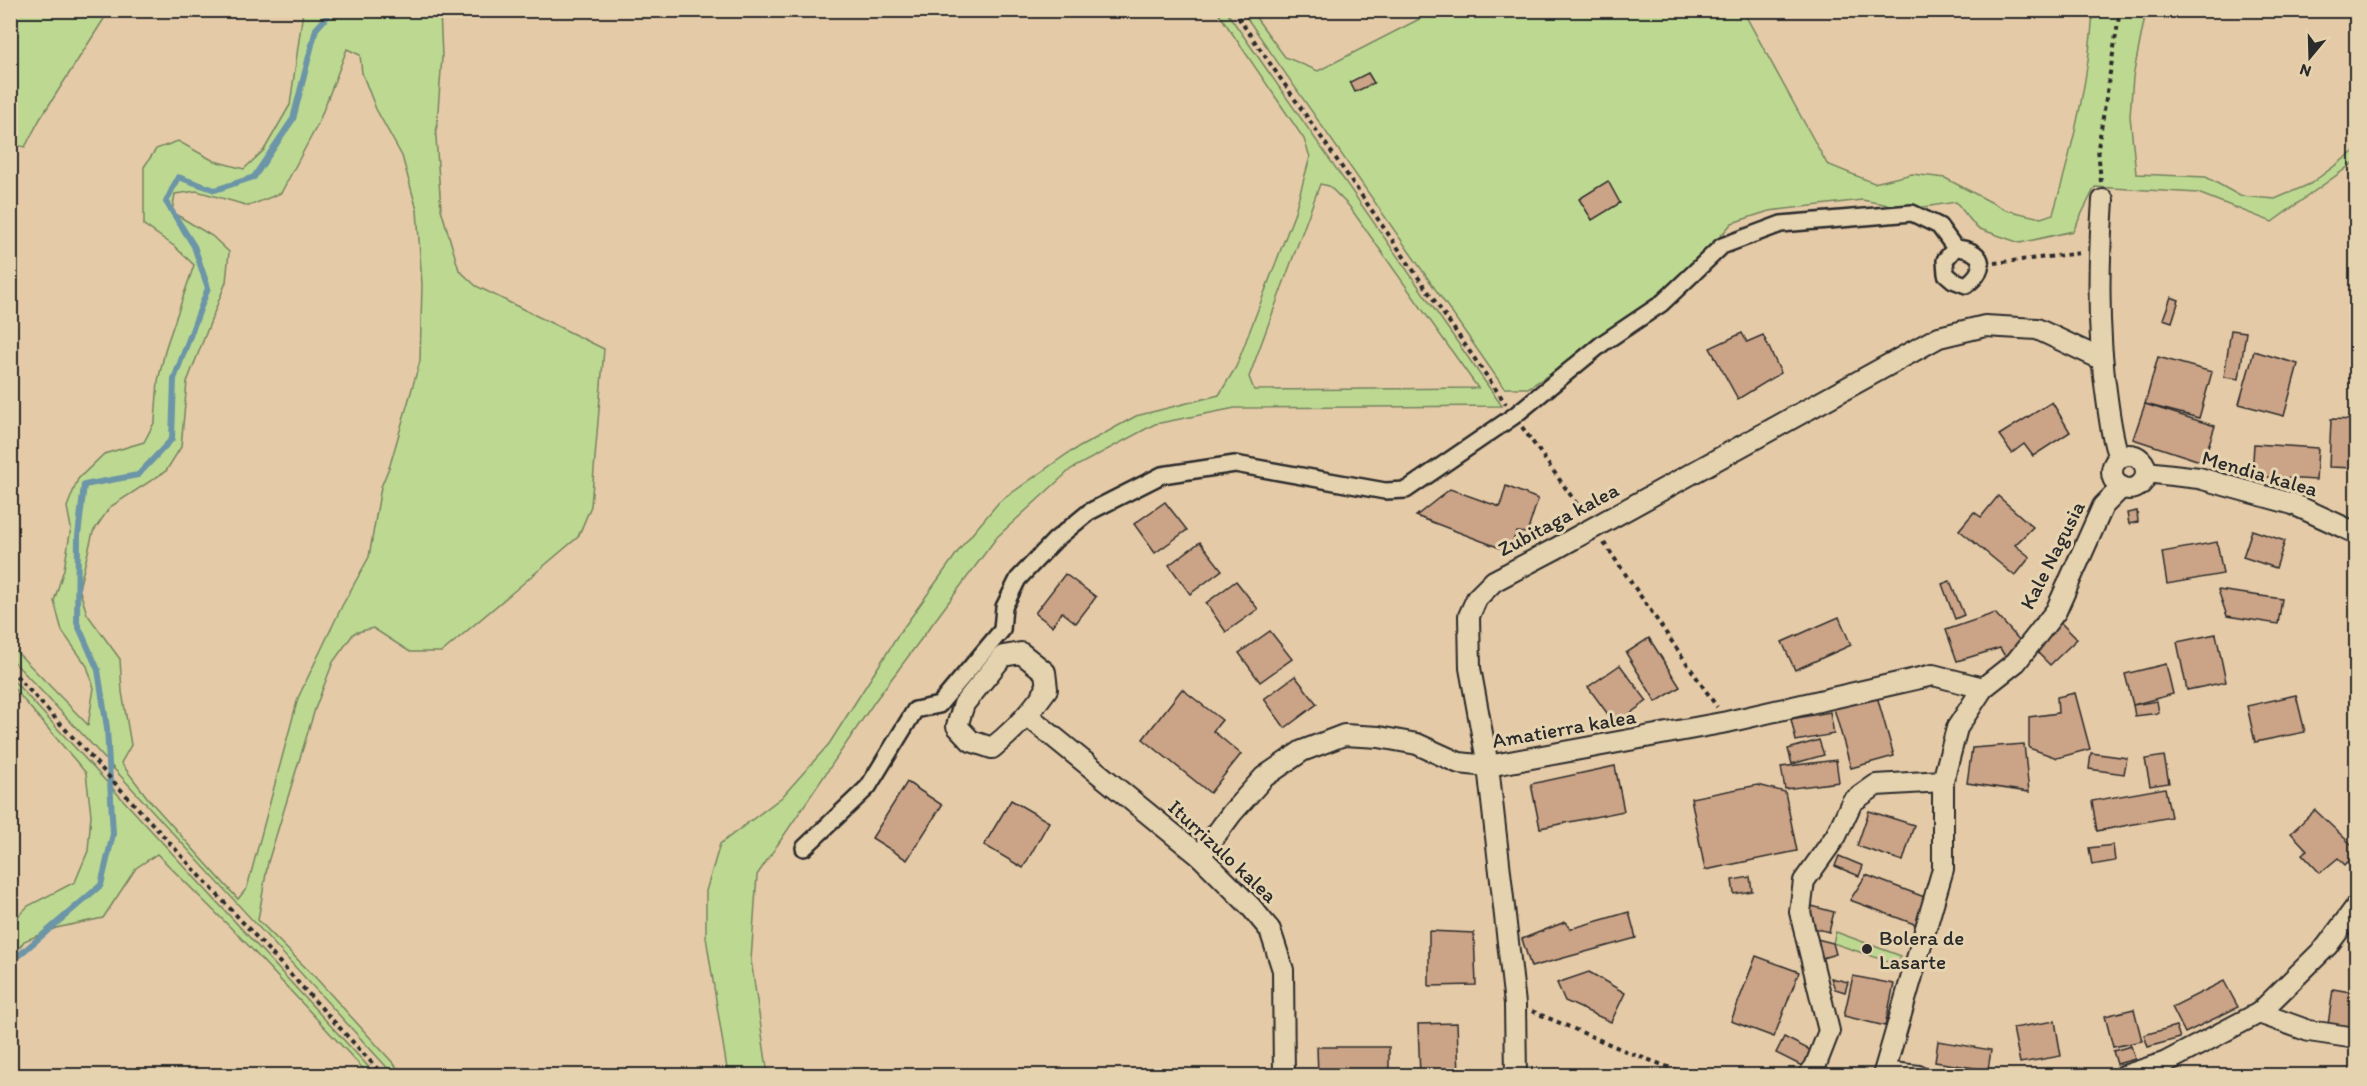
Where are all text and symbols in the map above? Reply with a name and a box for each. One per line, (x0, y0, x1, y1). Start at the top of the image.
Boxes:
north arrow (2280, 27, 2340, 87)
text: N (2297, 60, 2313, 81)
street label: Mendia kalea (2199, 445, 2321, 501)
street label: Zubitaga kalea (1493, 477, 1623, 561)
street label: Kale Nagusia (2014, 497, 2090, 613)
street label: Amatierra kalea (1490, 703, 1638, 753)
street label: Iturrizulo kalea (1163, 794, 1283, 908)
place label: Bolera de Lasarte (1879, 925, 1964, 974)
marker: Bolera de Lasarte (1860, 942, 1874, 956)

